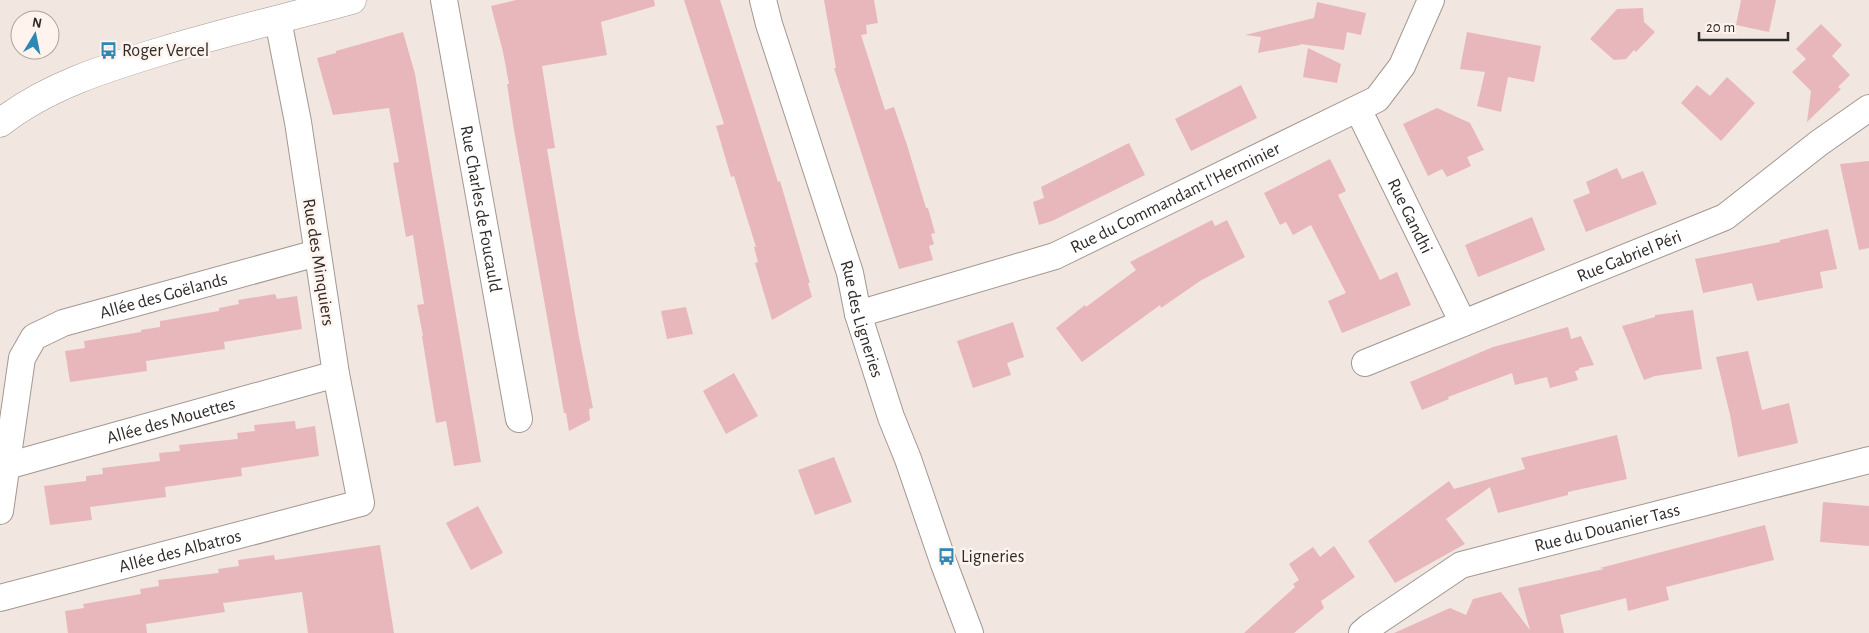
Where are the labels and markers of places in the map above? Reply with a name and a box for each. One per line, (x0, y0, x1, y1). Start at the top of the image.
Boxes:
bus stop icon: Roger Vercel (98, 40, 118, 60)
place label: Roger Vercel (122, 42, 209, 60)
bus stop icon: Ligneries (937, 546, 957, 566)
place label: Ligneries (961, 548, 1024, 566)

